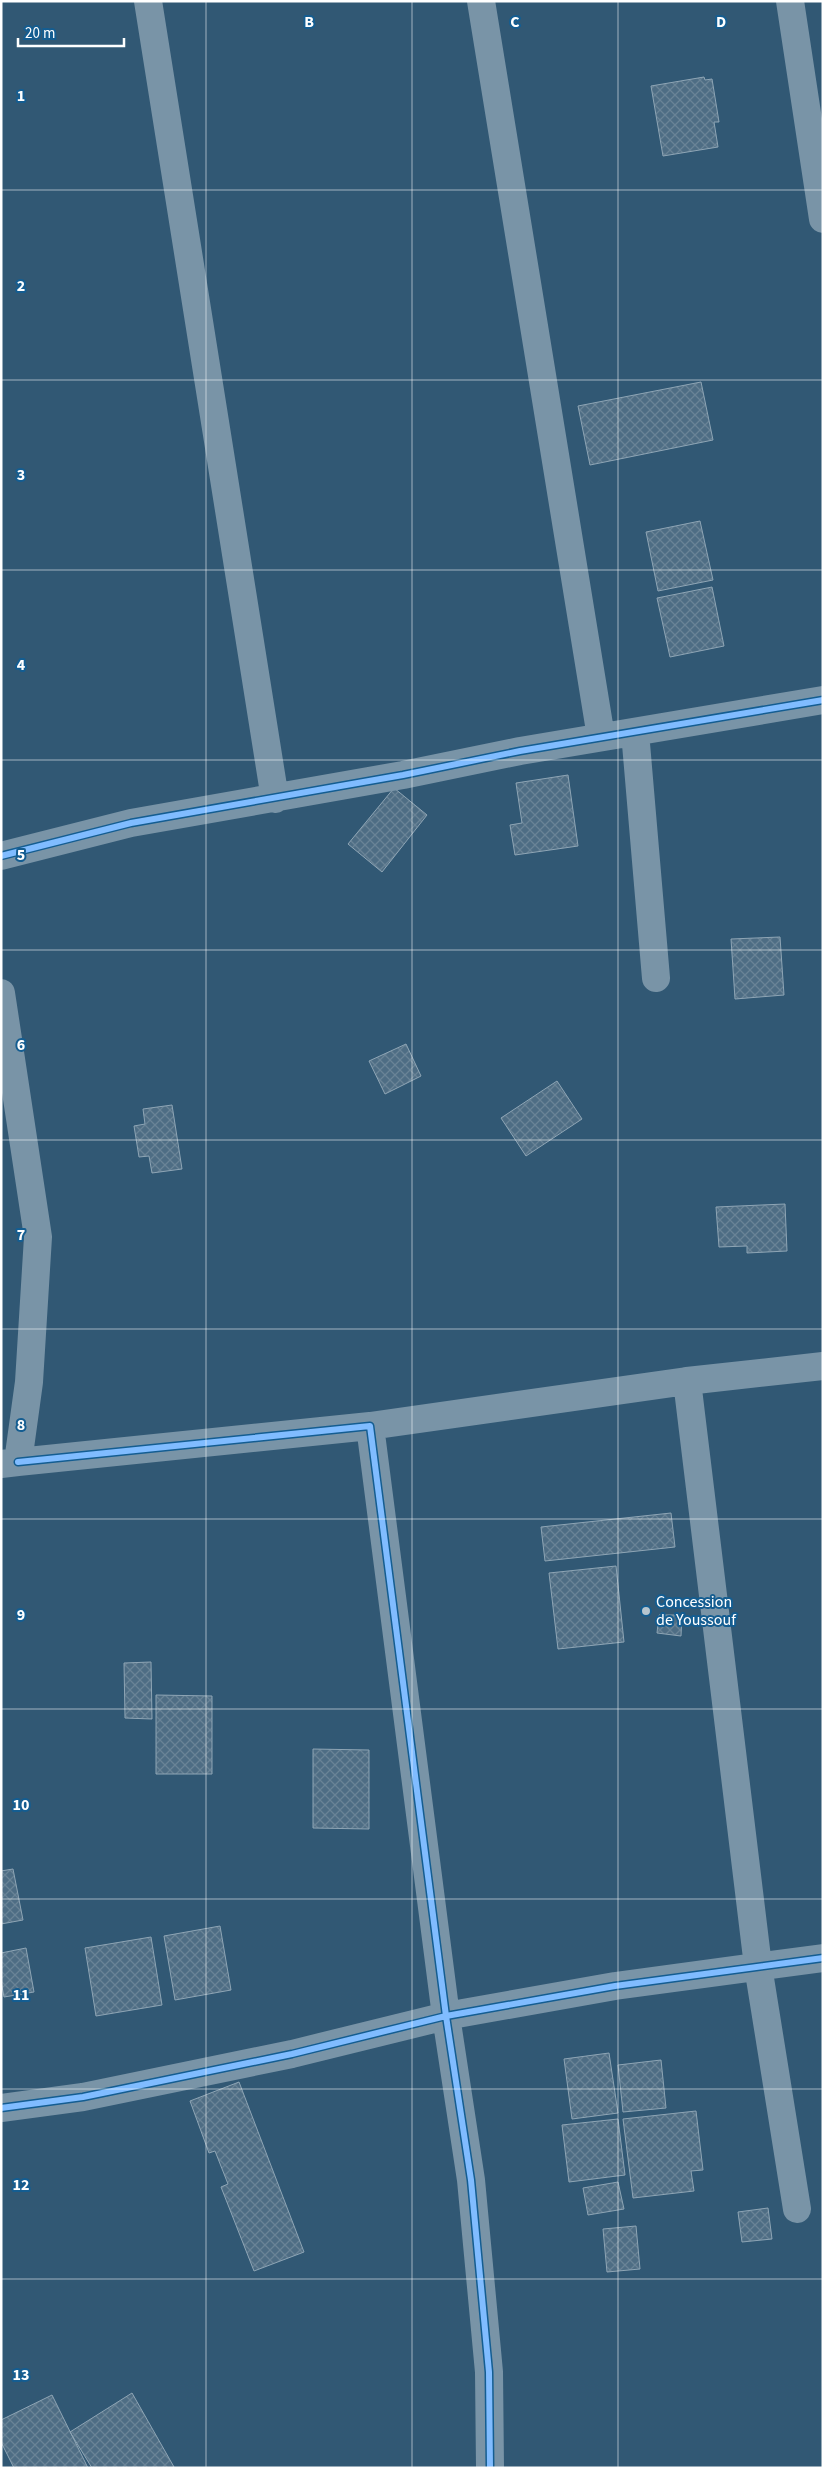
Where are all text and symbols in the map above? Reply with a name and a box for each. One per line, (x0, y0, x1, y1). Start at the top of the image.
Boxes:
text: B (304, 11, 314, 33)
text: C (510, 11, 520, 33)
text: D (716, 11, 726, 33)
scale bar (18, 15, 124, 47)
text: 20 m (25, 23, 55, 44)
text: 1 (17, 85, 25, 107)
text: 2 (17, 275, 25, 297)
text: 3 (17, 464, 25, 486)
text: 4 (17, 654, 26, 676)
text: 5 (17, 844, 25, 866)
text: 6 (17, 1034, 25, 1056)
text: 7 (17, 1224, 25, 1246)
text: 8 (17, 1414, 25, 1436)
place label: Concession de Youssouf (656, 1591, 737, 1631)
text: 9 (17, 1604, 25, 1626)
marker: Concession de Youssouf (640, 1605, 652, 1617)
text: 10 (13, 1794, 29, 1816)
text: 11 (13, 1984, 29, 2006)
text: 12 (13, 2174, 29, 2196)
text: 13 (13, 2364, 29, 2386)

